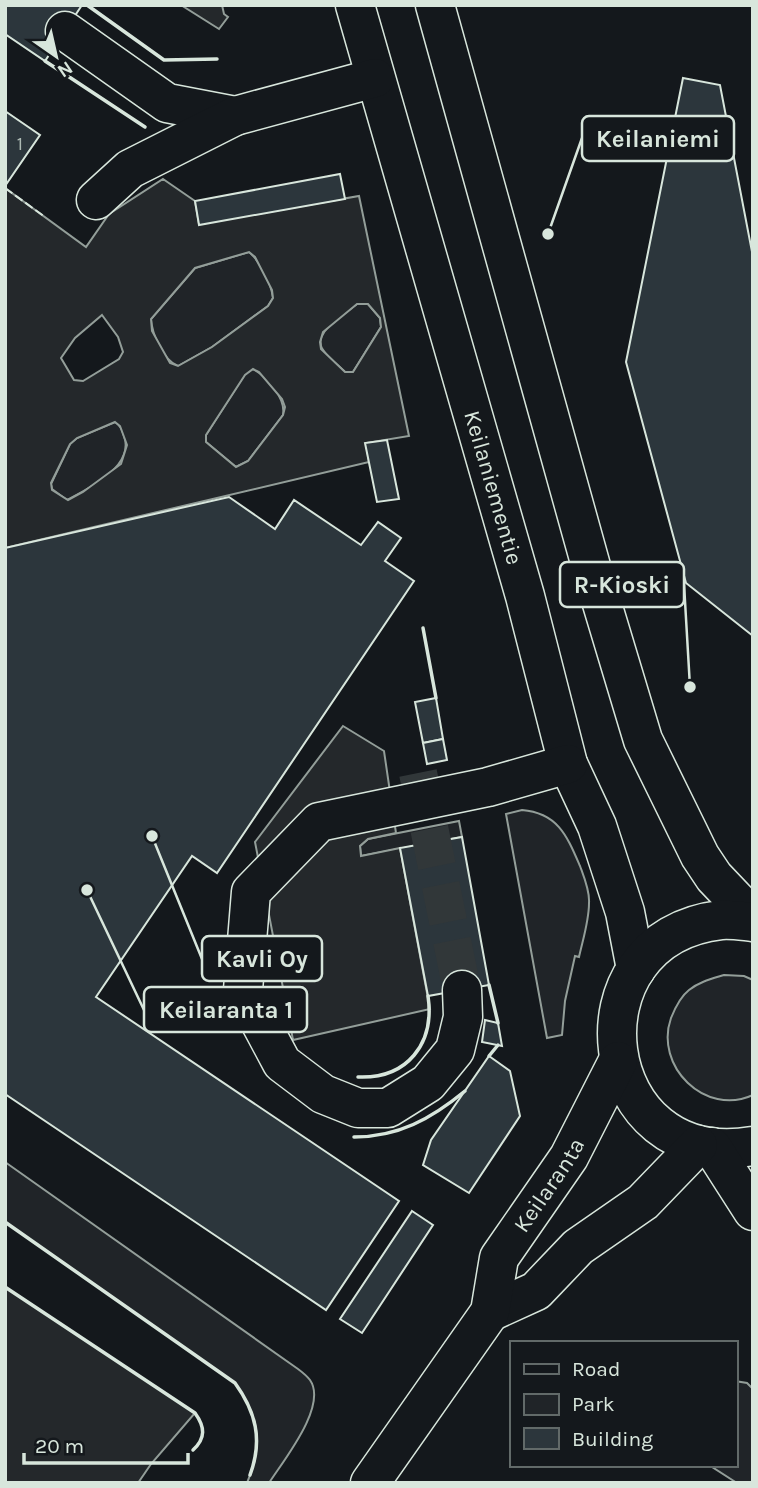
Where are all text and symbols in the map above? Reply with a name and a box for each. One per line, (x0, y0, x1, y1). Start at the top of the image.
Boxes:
north arrow (21, 21, 91, 91)
text: N (53, 56, 77, 82)
callout: Keilaniemi (582, 116, 734, 161)
text: Keilaniemi (596, 125, 720, 153)
house number: 1 (17, 133, 23, 155)
street label: Keilaniementie (458, 407, 528, 568)
callout: R-Kioski (560, 562, 684, 607)
text: R-Kioski (574, 571, 670, 599)
callout: Kavli Oy (202, 936, 322, 981)
text: Kavli Oy (216, 945, 308, 973)
callout: Keilaranta 1 (144, 987, 307, 1032)
text: Keilaranta 1 (159, 996, 293, 1024)
street label: Keilaranta (508, 1134, 590, 1238)
legend (510, 1341, 737, 1467)
text: Road (572, 1357, 620, 1381)
text: Park (572, 1392, 615, 1416)
scale bar (24, 1422, 189, 1466)
text: Building (572, 1427, 653, 1451)
text: 20 m (35, 1434, 84, 1458)

